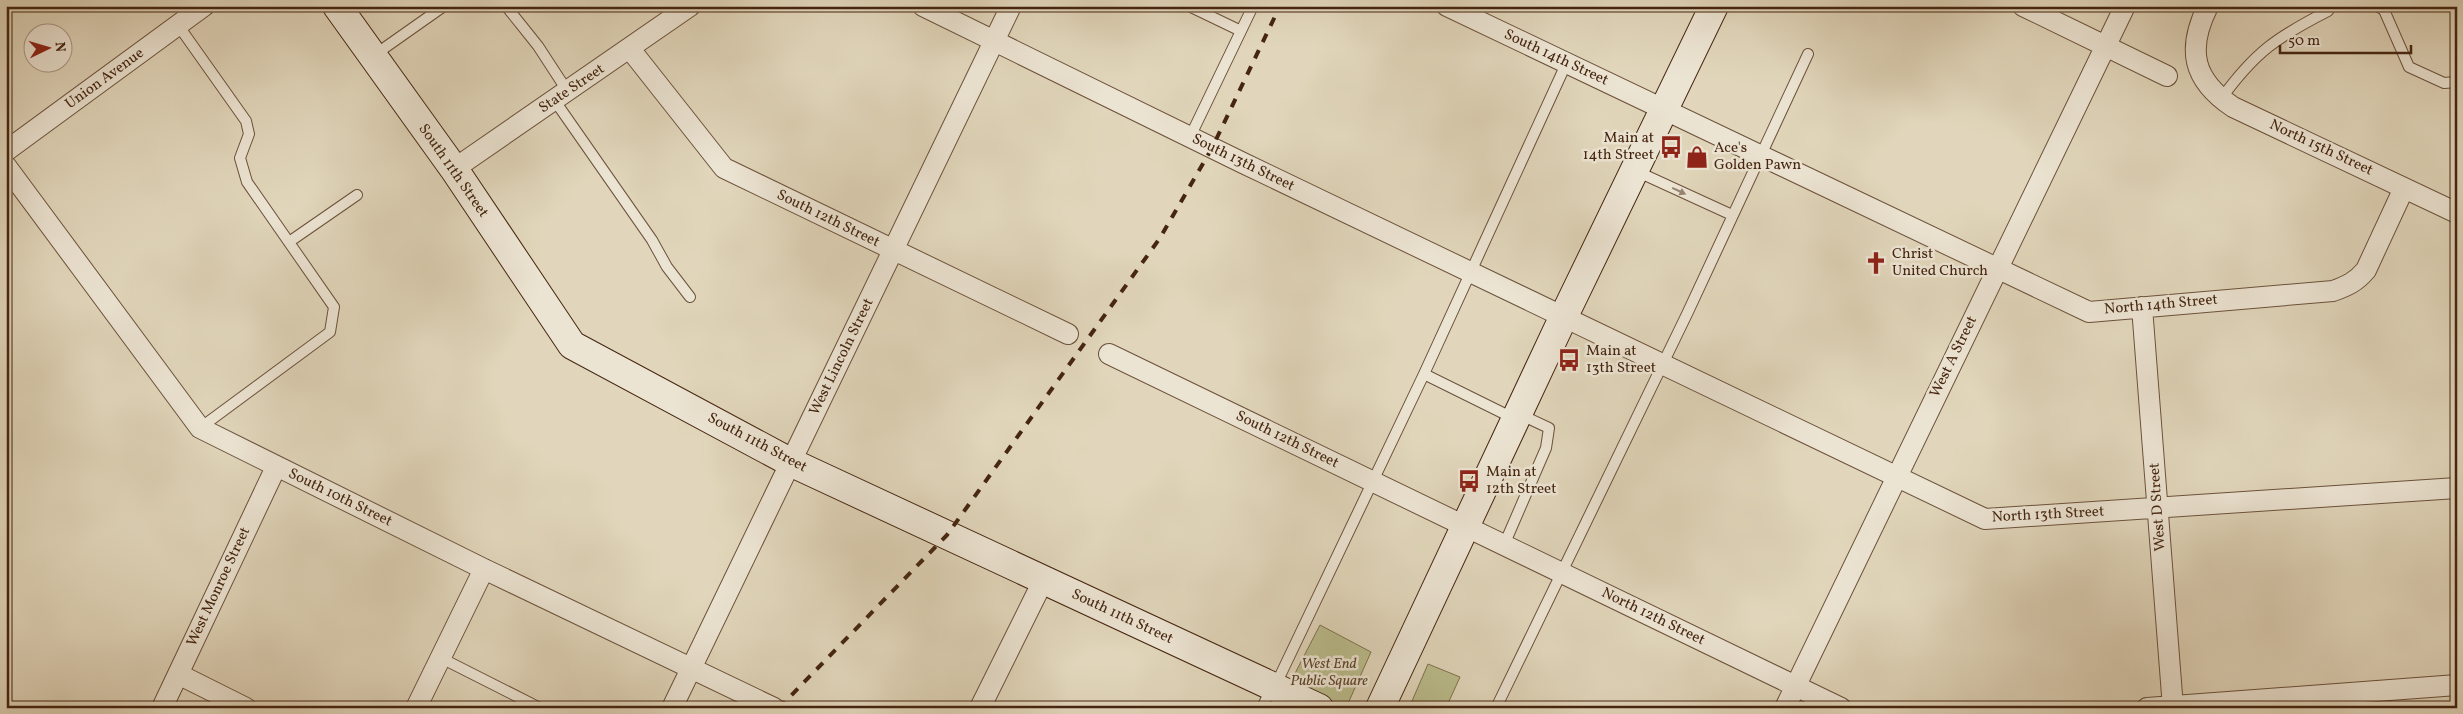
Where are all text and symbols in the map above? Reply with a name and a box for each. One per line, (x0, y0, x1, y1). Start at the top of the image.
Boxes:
north arrow (22, 22, 72, 72)
scale bar (2280, 22, 2412, 54)
street label: South 14th Street (1500, 25, 1612, 91)
text: 50 m (2288, 31, 2320, 52)
text: N (50, 41, 69, 53)
street label: Union Avenue (61, 43, 149, 115)
street label: State Street (535, 59, 609, 119)
street label: North 15th Street (2266, 115, 2376, 181)
street label: South 11th Street (413, 120, 493, 222)
place label: Main at 14th Street (1583, 128, 1654, 166)
street label: South 13th Street (1188, 129, 1298, 197)
bus stop icon: Main at 14th Street (1658, 134, 1684, 160)
place label: Ace's Golden Pawn (1714, 138, 1801, 176)
shop icon: Ace's Golden Pawn (1684, 144, 1710, 170)
street label: South 12th Street (773, 185, 883, 253)
one-way arrow (1672, 187, 1686, 195)
place label: Christ United Church (1892, 244, 1988, 282)
church icon: Christ United Church (1863, 250, 1889, 276)
street label: North 14th Street (2103, 290, 2219, 320)
street label: West Lincoln Street (805, 295, 879, 419)
street label: West A Street (1925, 313, 1983, 401)
place label: Main at 13th Street (1586, 341, 1656, 379)
bus stop icon: Main at 13th Street (1556, 347, 1582, 373)
street label: South 12th Street (1232, 406, 1342, 474)
street label: South 11th Street (703, 408, 811, 478)
place label: Main at 12th Street (1486, 462, 1556, 500)
street label: West D Street (2144, 462, 2172, 552)
street label: South 10th Street (284, 464, 396, 532)
bus stop icon: Main at 12th Street (1456, 468, 1482, 494)
street label: North 13th Street (1991, 502, 2105, 528)
street label: West Monroe Street (182, 524, 256, 650)
street label: North 12th Street (1598, 583, 1708, 651)
street label: South 11th Street (1068, 584, 1176, 650)
park label: West End Public Square (1290, 654, 1368, 692)

